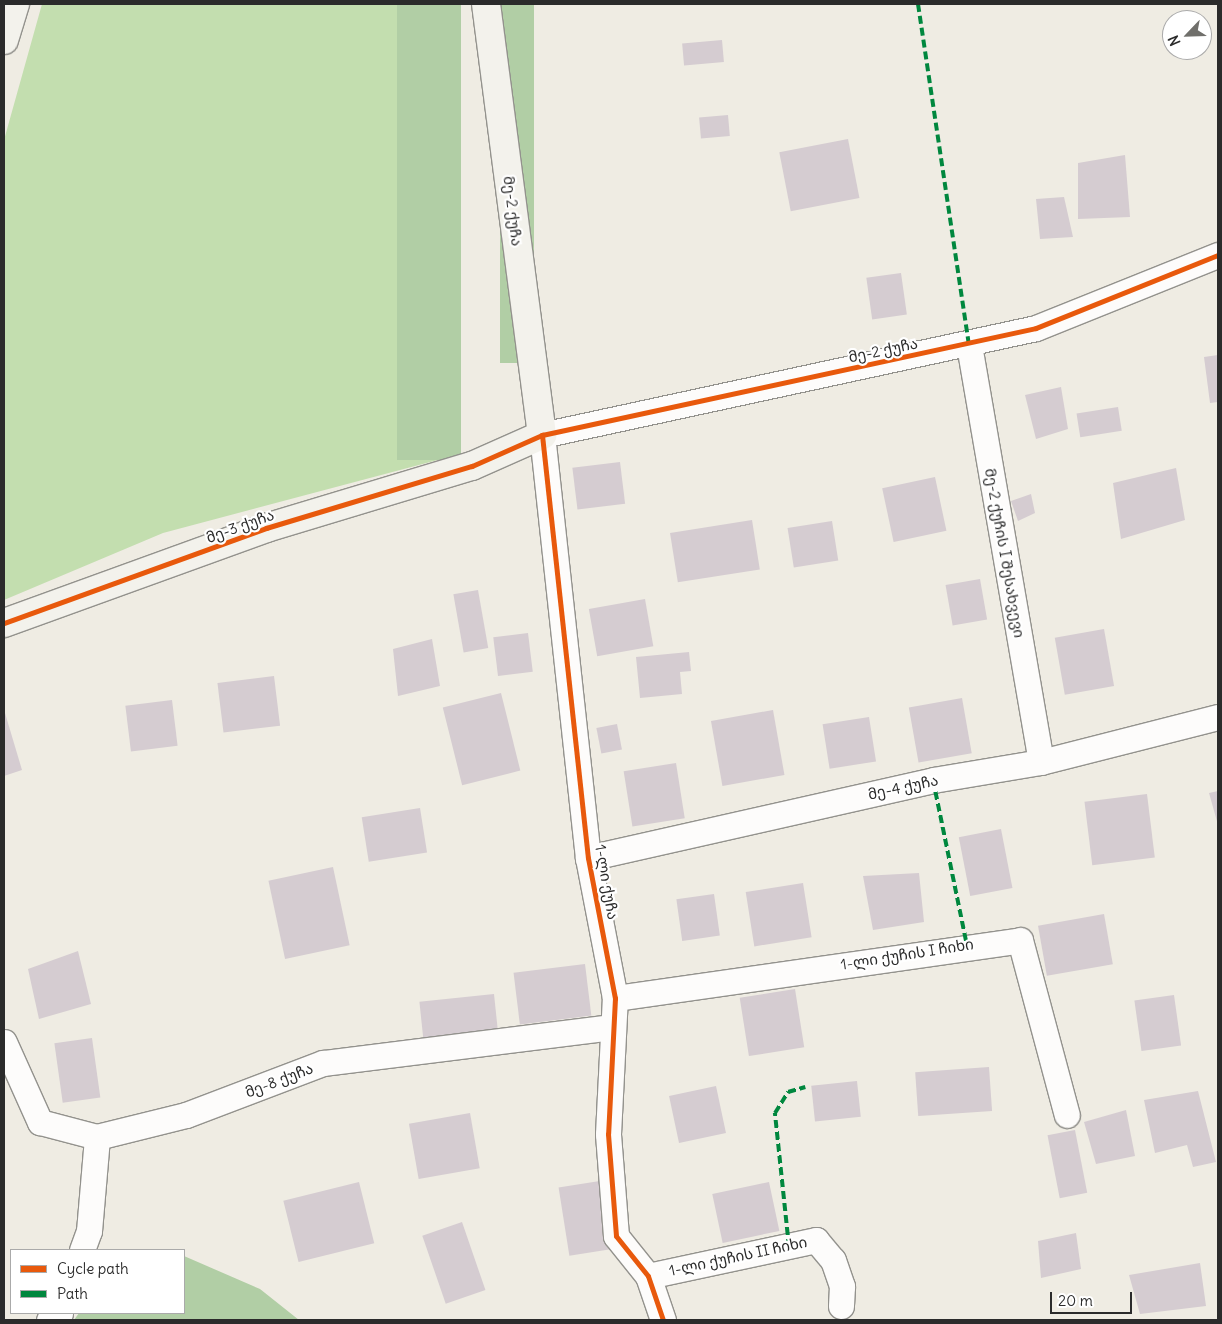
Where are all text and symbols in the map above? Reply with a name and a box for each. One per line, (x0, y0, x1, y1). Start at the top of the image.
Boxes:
north arrow (1162, 10, 1212, 60)
text: N (1164, 33, 1184, 49)
street label: მე-2 ქუჩა (500, 175, 526, 247)
street label: მე-2 ქუჩა (847, 334, 919, 366)
street label: მე-2 ქუჩის I შესახვევი (981, 467, 1029, 639)
street label: მე-3 ქუჩა (204, 505, 276, 547)
street label: მე-4 ქუჩა (866, 771, 940, 803)
street label: 1-ლი ქუჩა (592, 843, 622, 921)
street label: 1-ლი ქუჩის I ჩიხი (839, 935, 975, 973)
street label: მე-8 ქუჩა (243, 1059, 315, 1101)
street label: 1-ლი ქუჩის II ჩიხი (667, 1233, 809, 1279)
legend (10, 1249, 185, 1314)
text: Cycle path (57, 1259, 129, 1278)
scale bar (1052, 1282, 1134, 1314)
text: Path (57, 1284, 88, 1303)
text: 20 m (1058, 1291, 1093, 1310)

